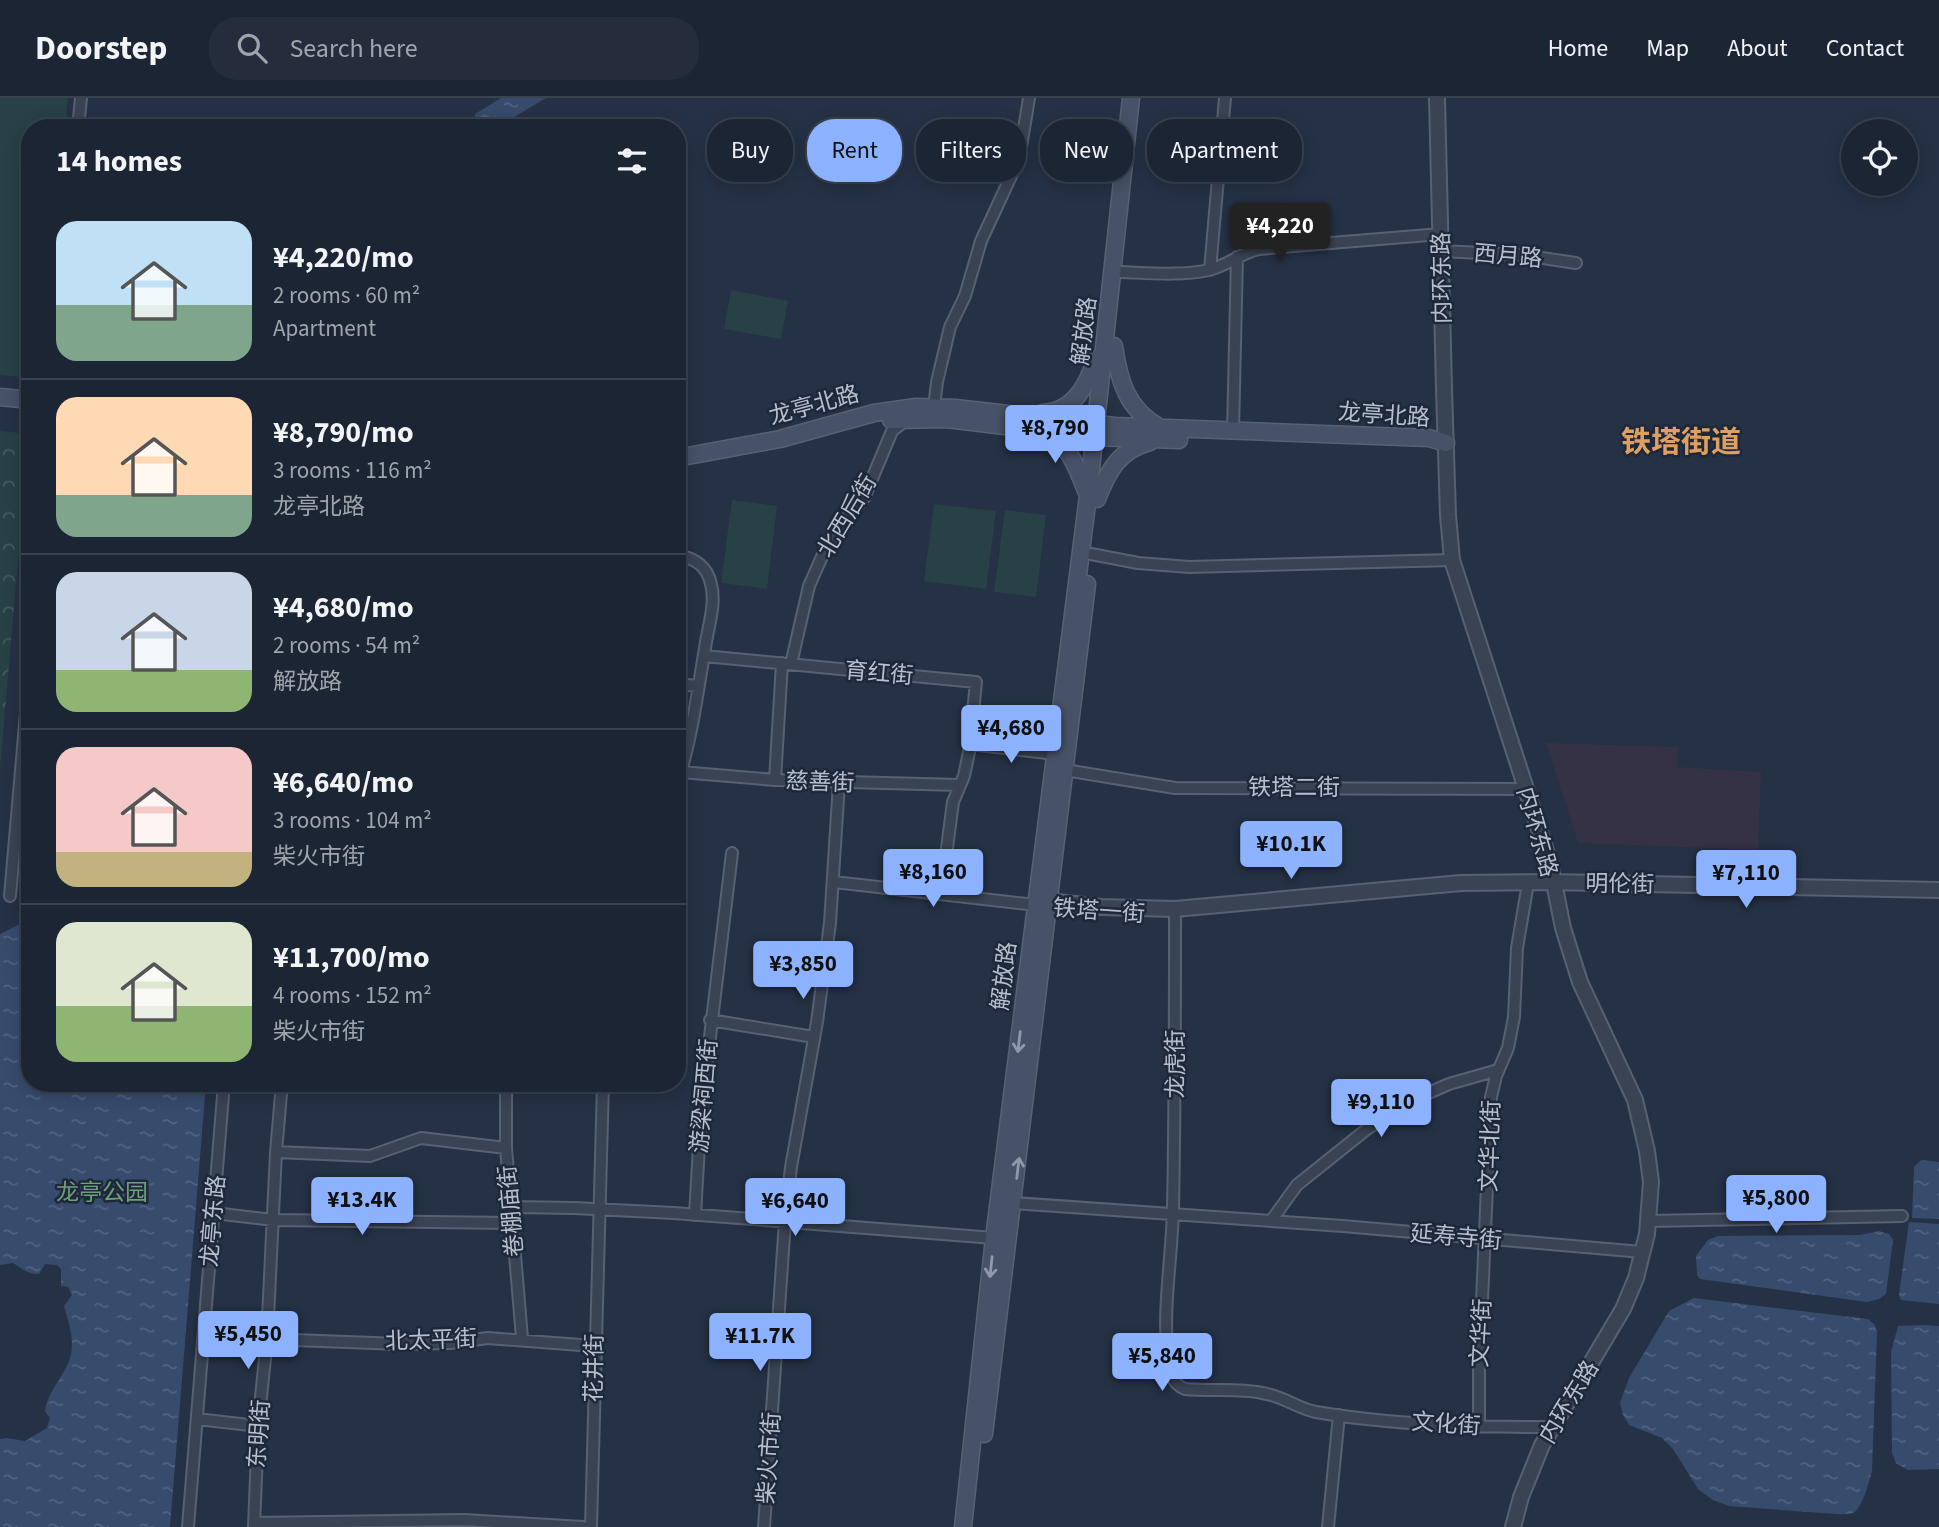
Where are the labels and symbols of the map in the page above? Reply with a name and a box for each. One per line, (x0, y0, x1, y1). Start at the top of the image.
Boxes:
pin: ¥4,220 (1223, 204, 1337, 263)
street label: 内环东路 (1425, 232, 1459, 324)
street label: 西月路 (1472, 237, 1544, 275)
street label: 解放路 (1063, 295, 1105, 367)
street label: 龙亭北路 (765, 377, 863, 433)
street label: 龙亭北路 (1337, 395, 1431, 435)
pin: ¥8,790 (998, 406, 1112, 465)
district label: 铁塔街道 (1621, 421, 1741, 464)
street label: 北西后街 (809, 468, 885, 564)
street label: 育红街 (843, 654, 915, 692)
pin: ¥4,680 (954, 706, 1068, 765)
street label: 慈善街 (785, 764, 855, 800)
street label: 铁塔二街 (1248, 771, 1340, 804)
street label: 内环东路 (1508, 783, 1566, 881)
pin: ¥10.1K (1234, 822, 1348, 881)
pin: ¥8,160 (876, 850, 990, 909)
pin: ¥7,110 (1689, 850, 1803, 910)
street label: 明伦街 (1585, 867, 1655, 901)
street label: 铁塔一街 (1052, 891, 1146, 931)
street label: 解放路 (983, 940, 1025, 1012)
pin: ¥3,850 (746, 942, 860, 1001)
one-way arrow (1012, 1030, 1025, 1052)
street label: 龙虎街 (1159, 1030, 1192, 1099)
street label: 游梁祠西街 (683, 1037, 725, 1155)
pin: ¥9,110 (1324, 1080, 1438, 1139)
street label: 文华北街 (1472, 1099, 1508, 1193)
one-way arrow (1011, 1157, 1024, 1179)
street label: 卷棚庙街 (491, 1164, 531, 1258)
street label: 龙亭东路 (193, 1174, 233, 1268)
park label: 龙亭公园 (56, 1176, 148, 1209)
pin: ¥5,800 (1719, 1176, 1833, 1235)
pin: ¥13.4K (305, 1178, 419, 1237)
pin: ¥6,640 (738, 1178, 852, 1238)
street label: 延寿寺街 (1409, 1217, 1503, 1257)
one-way arrow (984, 1256, 997, 1278)
street label: 文华街 (1463, 1298, 1499, 1368)
pin: ¥5,450 (191, 1312, 305, 1371)
pin: ¥11.7K (703, 1314, 817, 1373)
street label: 北太平街 (384, 1322, 478, 1358)
street label: 花井街 (577, 1333, 611, 1403)
pin: ¥5,840 (1105, 1334, 1219, 1393)
street label: 内环东路 (1531, 1354, 1607, 1450)
street label: 东明街 (240, 1398, 278, 1470)
street label: 文化街 (1410, 1405, 1482, 1443)
street label: 柴火市街 (749, 1411, 789, 1505)

